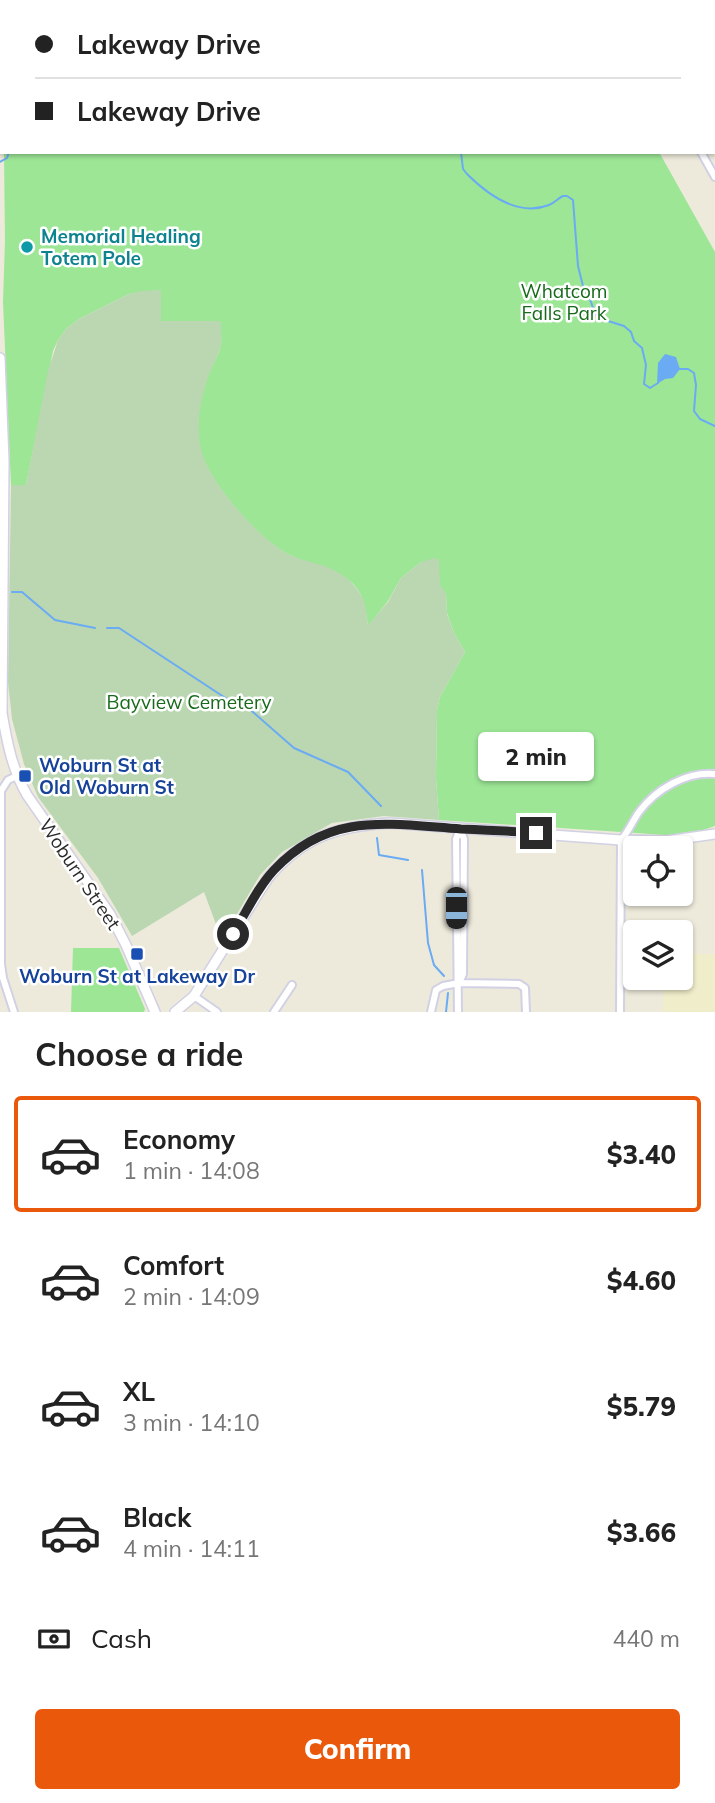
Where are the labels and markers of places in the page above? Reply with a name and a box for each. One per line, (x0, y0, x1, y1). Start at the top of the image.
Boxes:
place label: Memorial Healing Totem Pole (41, 224, 201, 270)
marker: Memorial Healing Totem Pole (19, 239, 35, 255)
place label: Woburn St at Old Woburn St (39, 753, 174, 799)
marker: Woburn St at Old Woburn St (17, 768, 33, 784)
marker: Woburn St at Lakeway Dr (129, 946, 145, 962)
place label: Woburn St at Lakeway Dr (19, 964, 256, 988)

